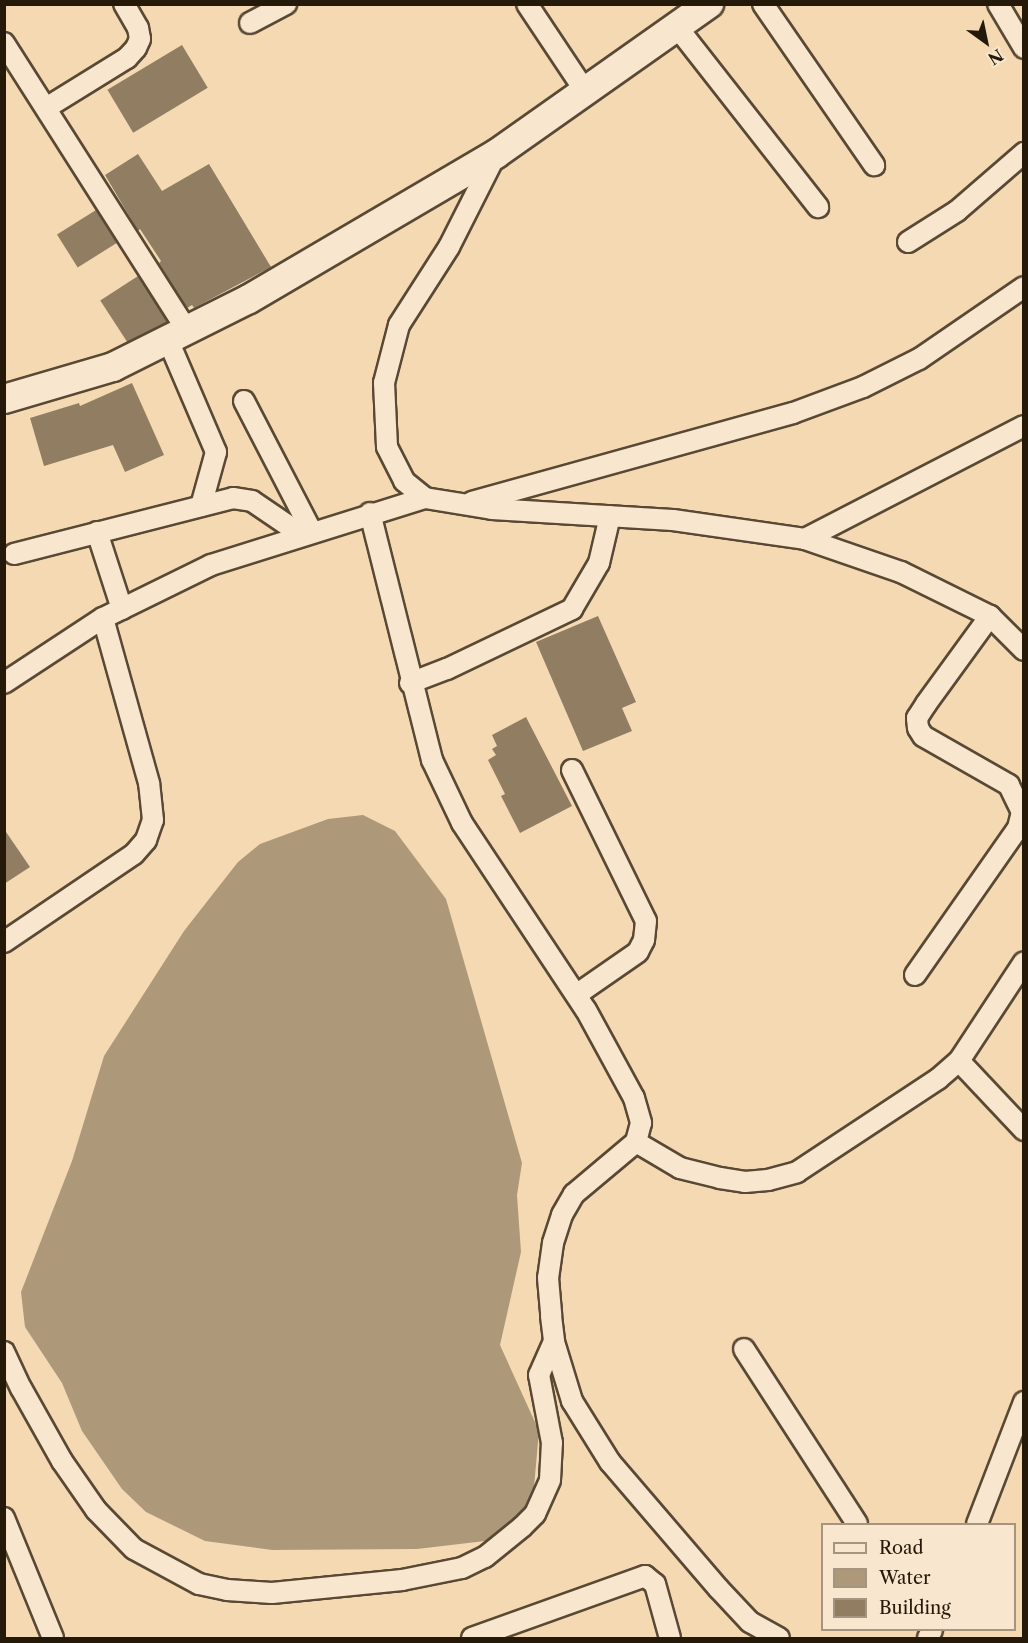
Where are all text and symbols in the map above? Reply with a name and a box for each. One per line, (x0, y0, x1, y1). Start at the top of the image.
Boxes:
north arrow (956, 12, 1016, 72)
text: N (985, 45, 1007, 69)
legend (821, 1523, 1016, 1631)
text: Road (879, 1537, 924, 1559)
text: Water (879, 1567, 931, 1589)
text: Building (879, 1597, 951, 1619)

